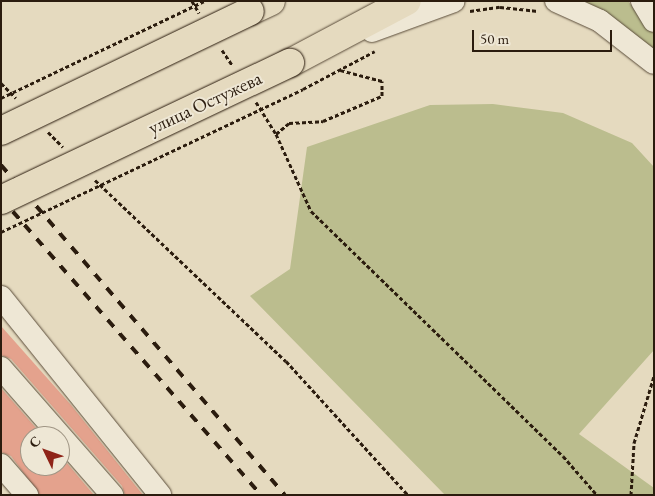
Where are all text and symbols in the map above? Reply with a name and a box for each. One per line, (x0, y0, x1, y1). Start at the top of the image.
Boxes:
scale bar (475, 20, 615, 52)
text: 50 m (480, 29, 509, 48)
street label: улица Остужева (145, 67, 265, 139)
north arrow (20, 426, 70, 476)
text: С (25, 432, 45, 451)

